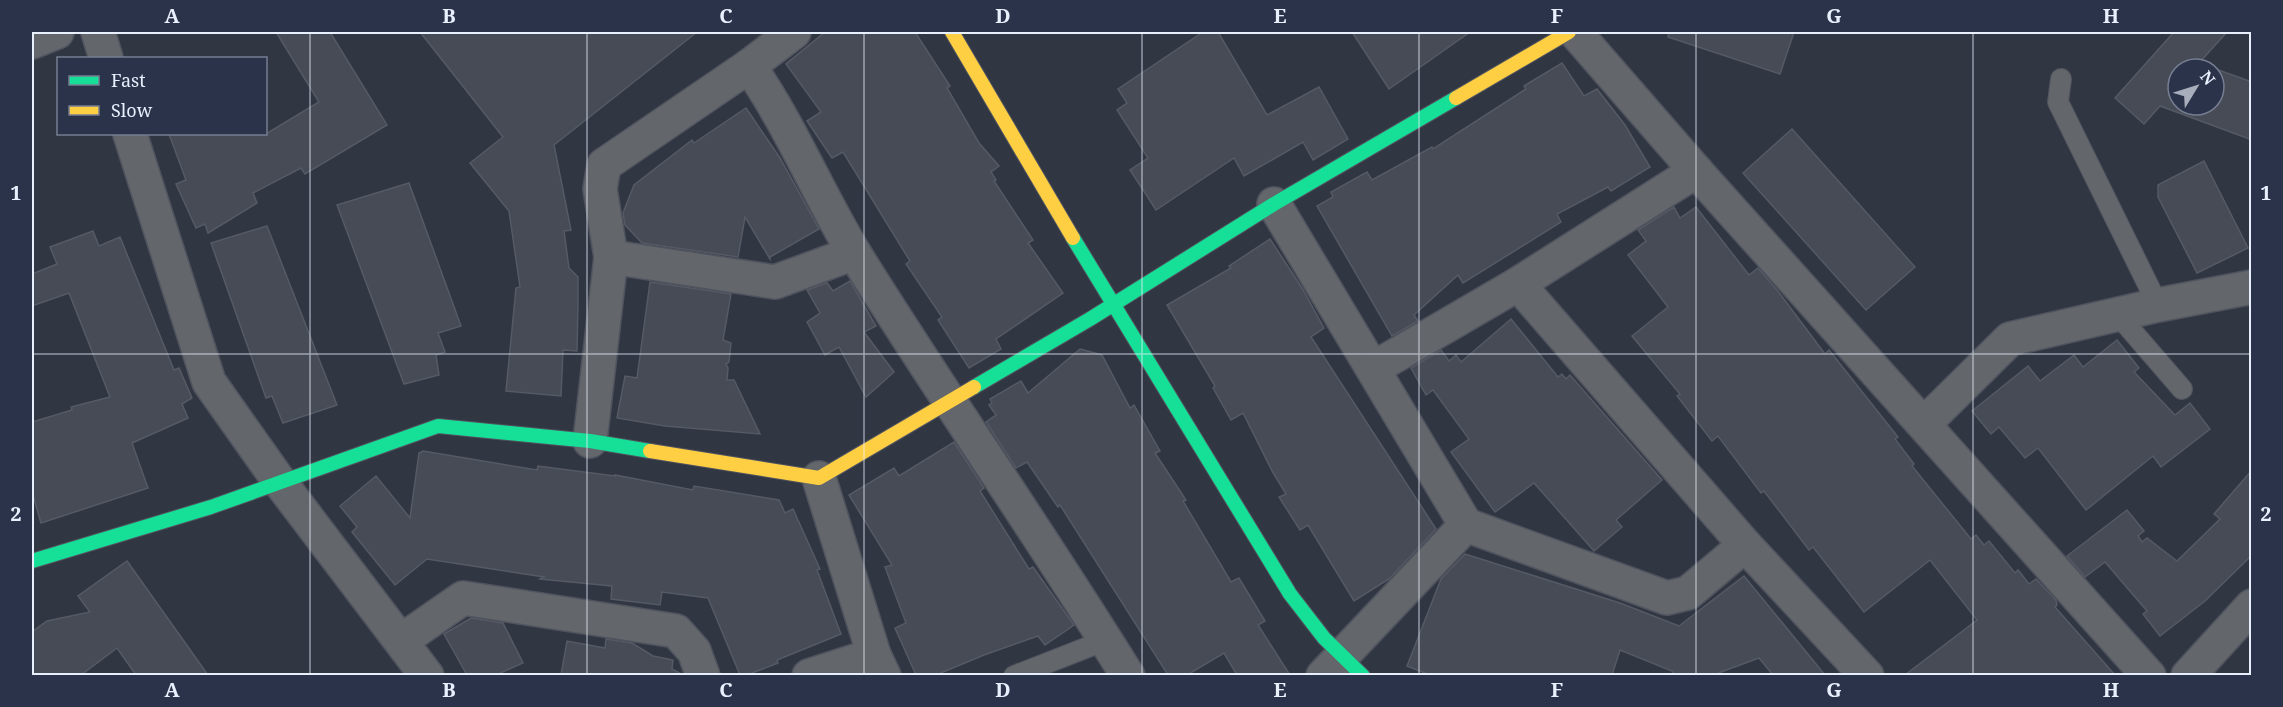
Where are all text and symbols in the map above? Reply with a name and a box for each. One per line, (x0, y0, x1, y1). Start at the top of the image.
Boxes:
text: A (164, 2, 180, 29)
text: B (442, 2, 456, 29)
text: C (719, 2, 733, 29)
text: D (995, 2, 1011, 29)
text: E (1273, 2, 1287, 29)
text: F (1551, 2, 1563, 29)
text: G (1826, 2, 1842, 29)
text: H (2103, 2, 2119, 29)
legend (57, 57, 267, 135)
north arrow (2166, 57, 2226, 117)
text: N (2195, 66, 2221, 90)
text: Fast (111, 68, 146, 92)
text: Slow (111, 98, 153, 122)
text: 1 (10, 179, 22, 206)
text: 1 (2260, 179, 2272, 206)
text: 2 (10, 500, 22, 527)
text: 2 (2260, 500, 2272, 527)
text: A (164, 676, 180, 703)
text: B (442, 676, 456, 703)
text: C (719, 676, 733, 703)
text: D (995, 676, 1011, 703)
text: E (1273, 676, 1287, 703)
text: F (1551, 676, 1563, 703)
text: G (1826, 676, 1842, 703)
text: H (2103, 676, 2119, 703)

